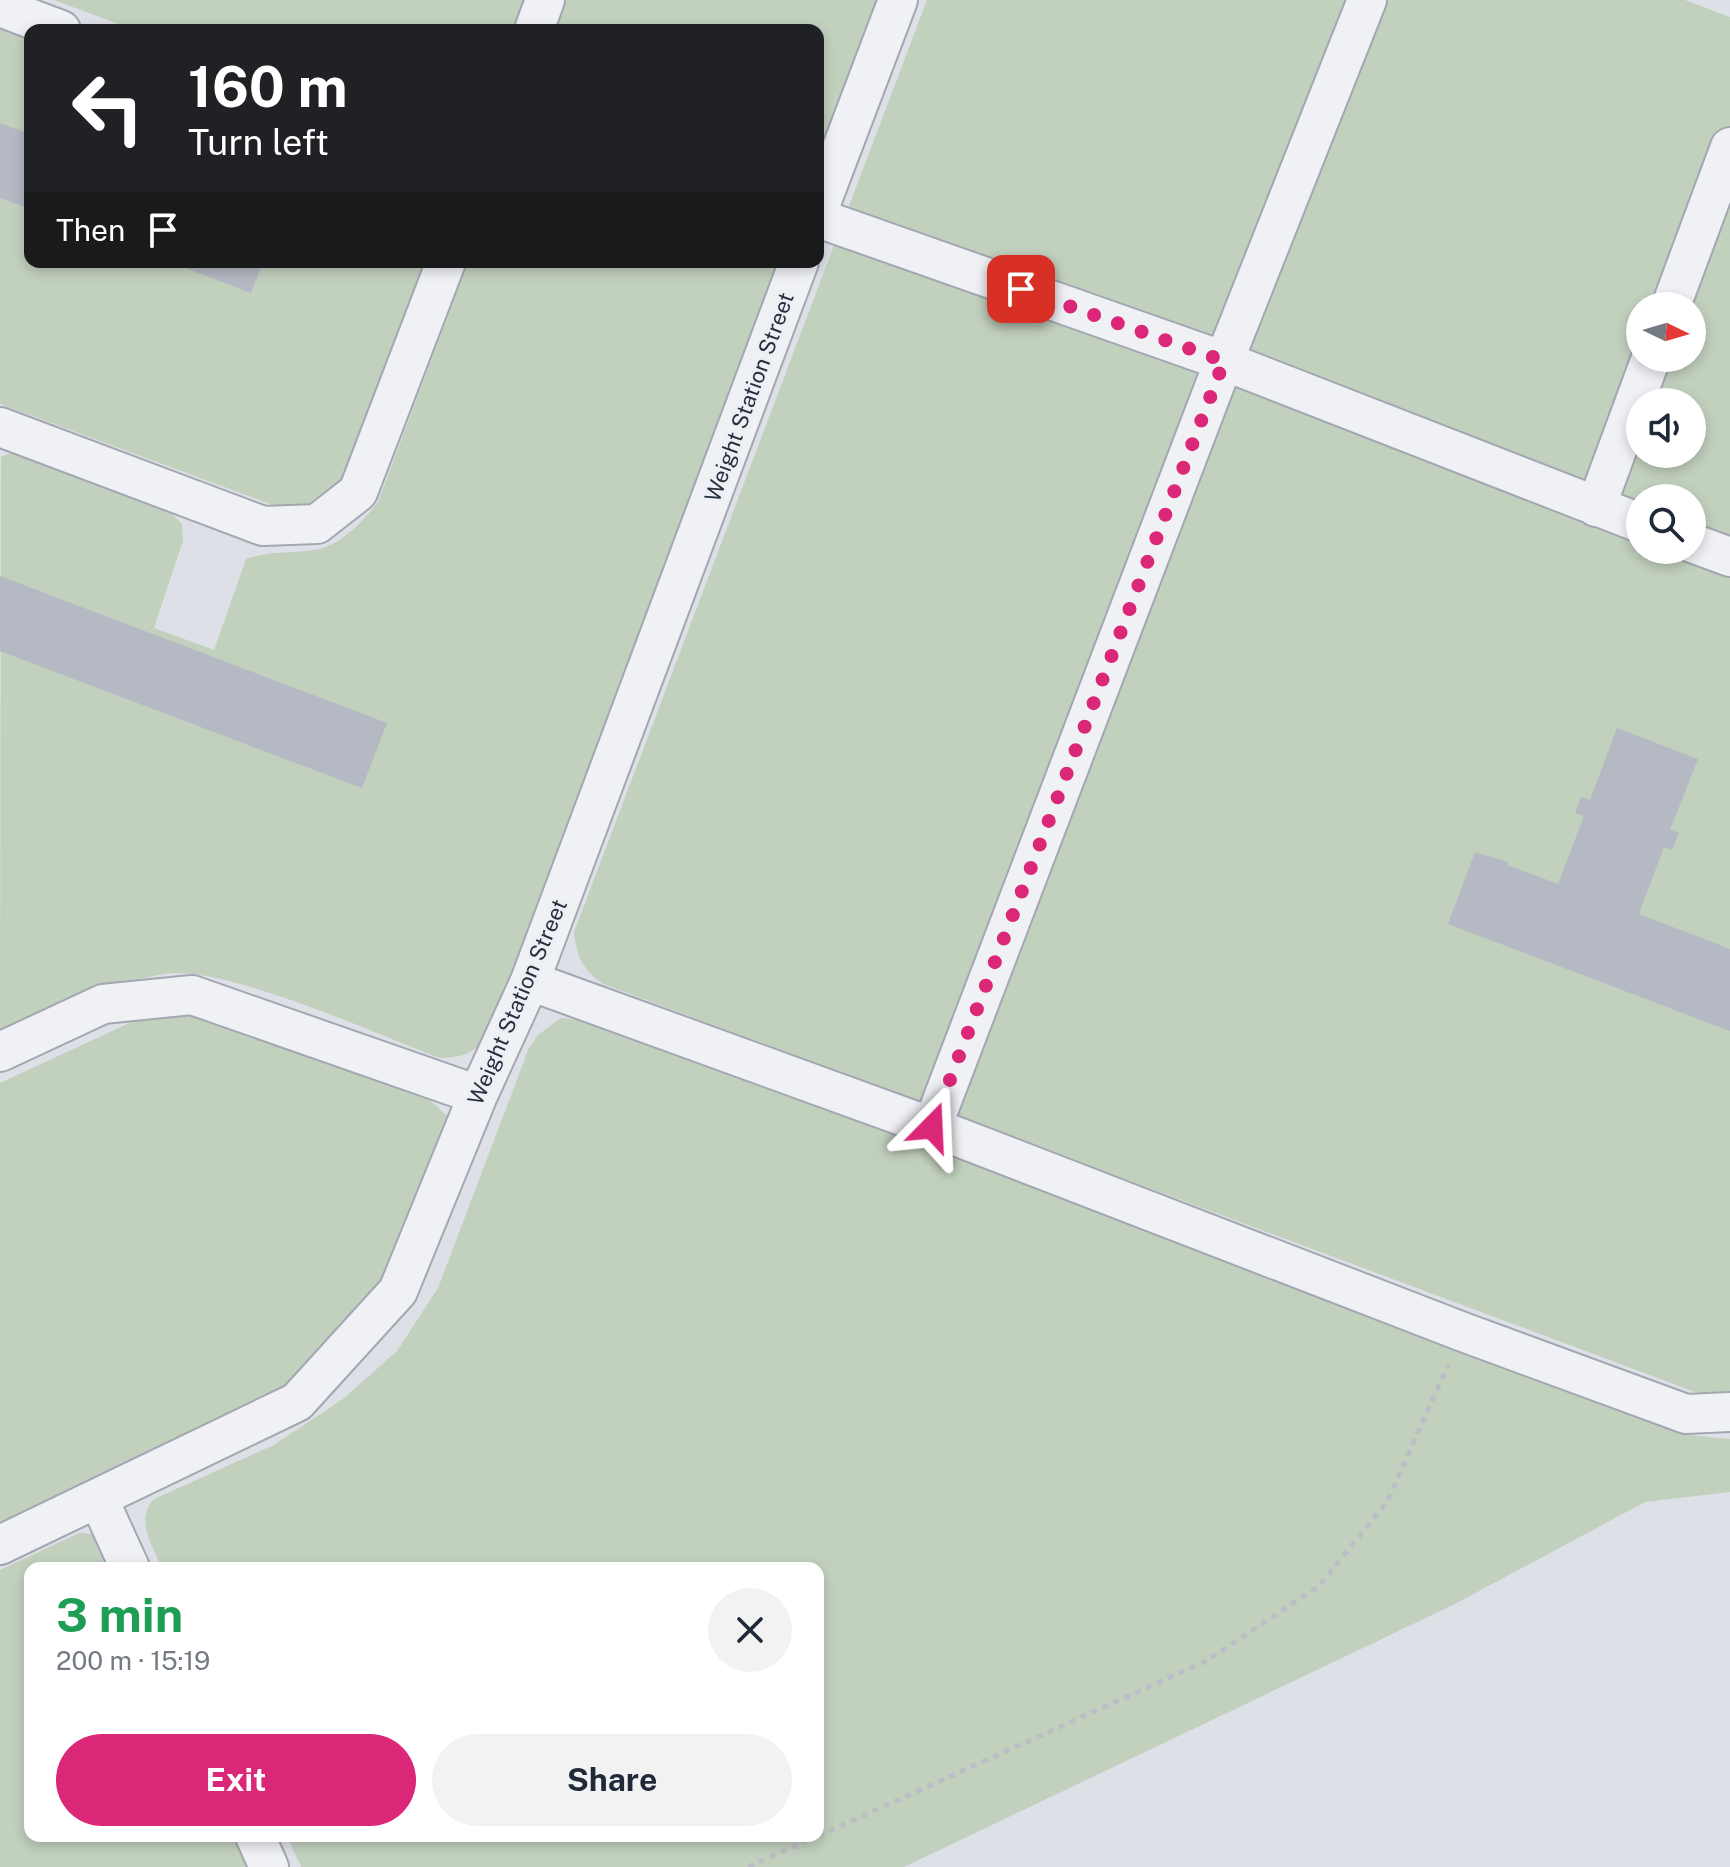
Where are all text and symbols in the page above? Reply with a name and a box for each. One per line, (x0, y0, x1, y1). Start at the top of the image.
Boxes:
text: 160 m (188, 54, 348, 120)
icon: left (56, 56, 160, 160)
text: Turn left (188, 121, 329, 163)
icon: arrive (141, 208, 185, 252)
text: Then (56, 212, 125, 248)
pin (987, 255, 1055, 323)
icon: arrive (999, 267, 1043, 311)
street label: Weight Station Street (699, 289, 799, 505)
north arrow (1626, 292, 1706, 372)
map controls (1626, 292, 1706, 564)
button: sound (1626, 388, 1706, 468)
button: search (1626, 484, 1706, 564)
street label: Weight Station Street (462, 895, 572, 1109)
position arrow (890, 1085, 974, 1169)
text: 3 min (56, 1586, 183, 1643)
button: close (708, 1588, 792, 1672)
text: 200 m · 15:19 (56, 1645, 210, 1676)
button: Exit (56, 1734, 416, 1826)
button: Share (432, 1734, 792, 1826)

